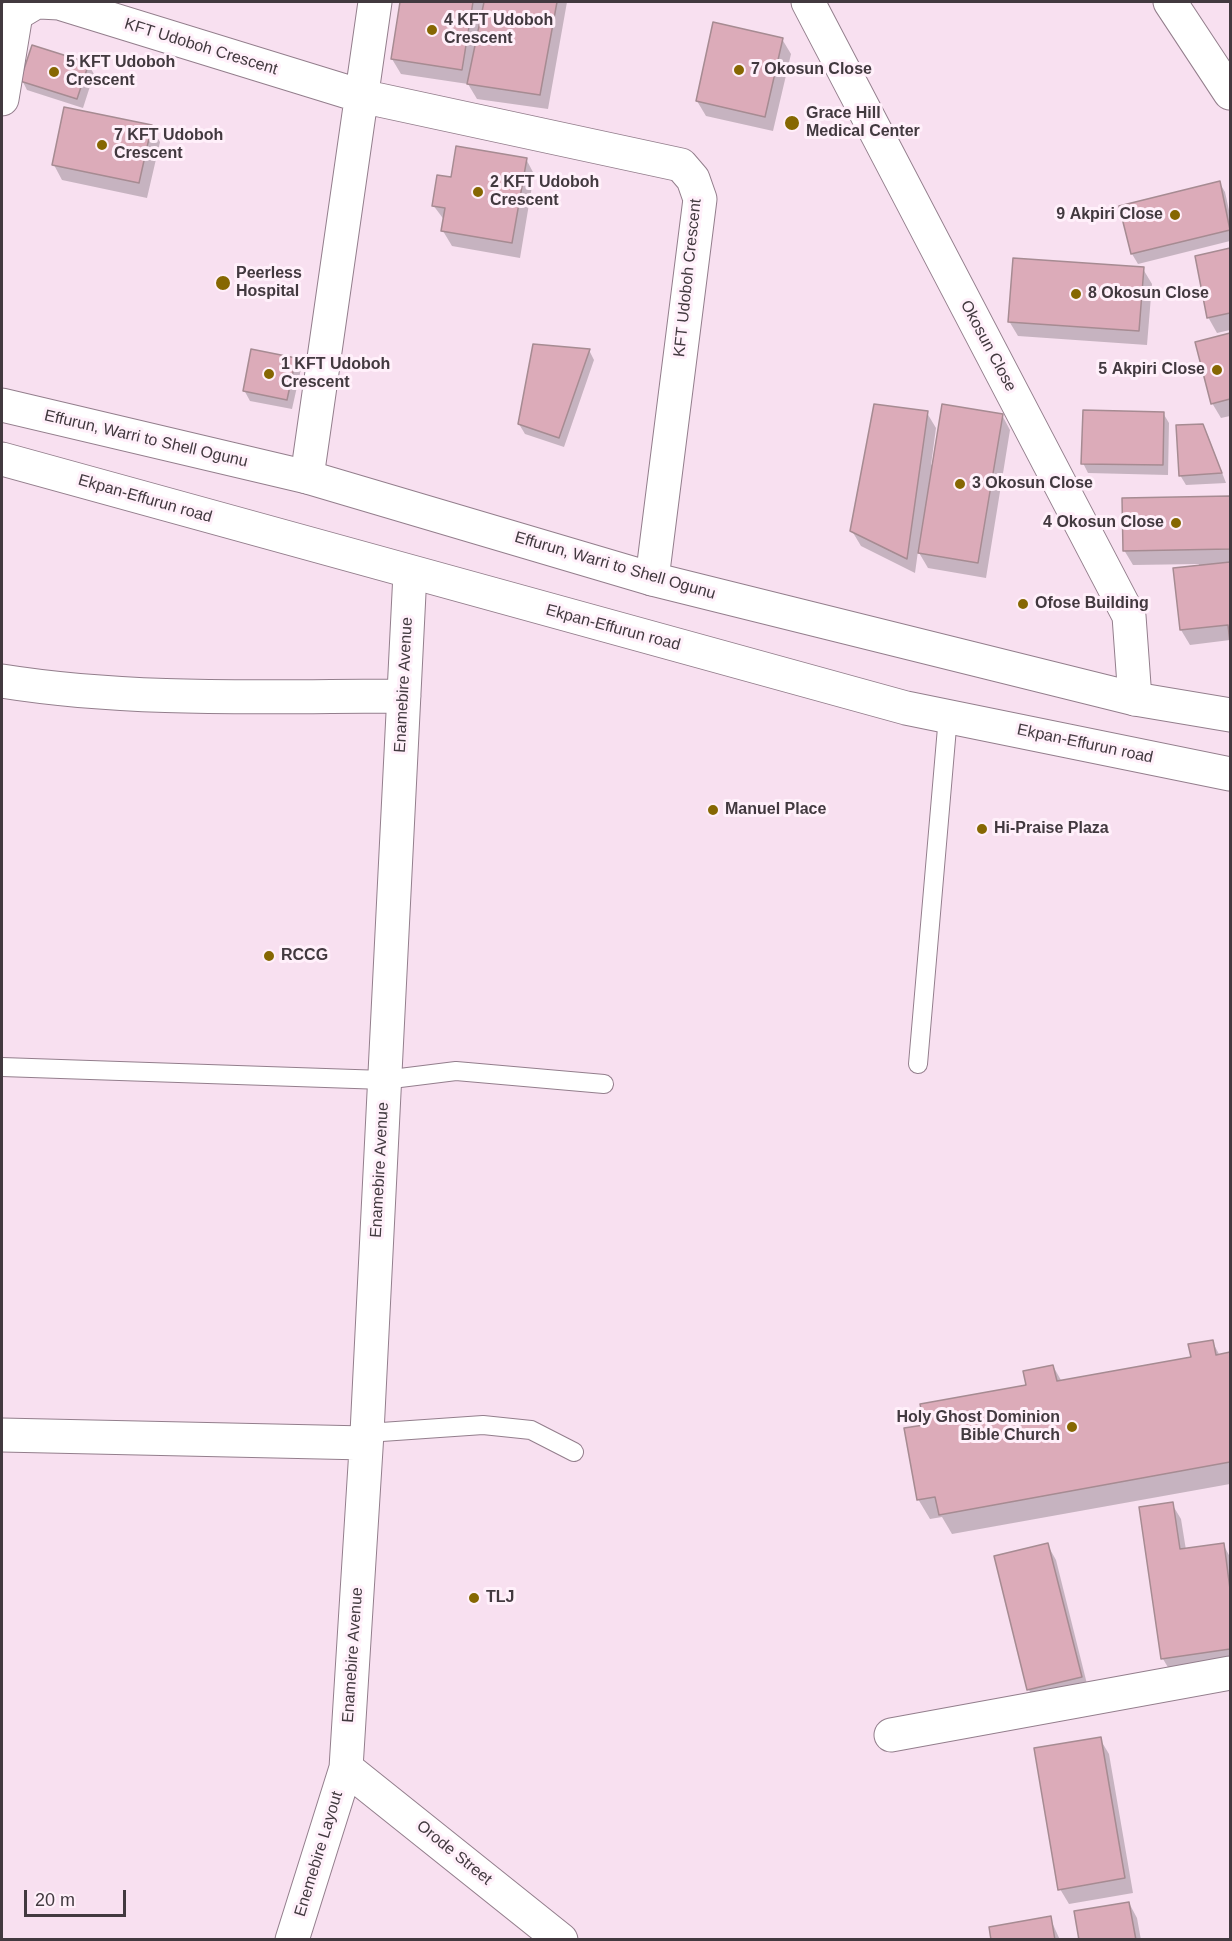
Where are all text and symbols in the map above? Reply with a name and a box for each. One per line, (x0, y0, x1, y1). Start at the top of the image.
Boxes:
place label: 4 KFT Udoboh Crescent (444, 11, 553, 49)
street label: KFT Udoboh Crescent (122, 15, 280, 79)
marker: 4 KFT Udoboh Crescent (425, 23, 439, 37)
place label: 5 KFT Udoboh Crescent (66, 53, 175, 91)
place label: 7 Okosun Close (751, 60, 872, 80)
marker: 7 Okosun Close (732, 63, 746, 77)
marker: 5 KFT Udoboh Crescent (47, 65, 61, 79)
place label: Grace Hill Medical Center (806, 104, 920, 142)
marker: Grace Hill Medical Center (783, 114, 801, 132)
place label: 7 KFT Udoboh Crescent (114, 126, 223, 164)
marker: 7 KFT Udoboh Crescent (95, 138, 109, 152)
place label: 2 KFT Udoboh Crescent (490, 173, 599, 211)
marker: 2 KFT Udoboh Crescent (471, 185, 485, 199)
street label: KFT Udoboh Crescent (670, 198, 706, 358)
place label: 9 Akpiri Close (1056, 205, 1163, 225)
marker: 9 Akpiri Close (1168, 208, 1182, 222)
place label: Peerless Hospital (236, 264, 302, 302)
marker: Peerless Hospital (214, 274, 232, 292)
place label: 8 Okosun Close (1088, 284, 1209, 304)
marker: 8 Okosun Close (1069, 287, 1083, 301)
street label: Okosun Close (956, 297, 1020, 395)
place label: 1 KFT Udoboh Crescent (281, 355, 390, 393)
place label: 5 Akpiri Close (1098, 360, 1205, 380)
marker: 5 Akpiri Close (1210, 363, 1224, 377)
marker: 1 KFT Udoboh Crescent (262, 367, 276, 381)
street label: Effurun, Warri to Shell Ogunu (42, 406, 250, 472)
street label: Ekpan-Effurun road (76, 471, 214, 527)
place label: 3 Okosun Close (972, 474, 1093, 494)
marker: 3 Okosun Close (953, 477, 967, 491)
place label: 4 Okosun Close (1043, 513, 1164, 533)
marker: 4 Okosun Close (1169, 516, 1183, 530)
street label: Effurun, Warri to Shell Ogunu (512, 528, 718, 604)
place label: Ofose Building (1035, 594, 1149, 614)
marker: Ofose Building (1016, 597, 1030, 611)
street label: Ekpan-Effurun road (544, 601, 682, 655)
street label: Enamebire Avenue (391, 617, 417, 753)
street label: Ekpan-Effurun road (1015, 720, 1155, 768)
place label: Manuel Place (725, 800, 826, 820)
marker: Manuel Place (706, 803, 720, 817)
place label: Hi-Praise Plaza (994, 819, 1109, 839)
marker: Hi-Praise Plaza (975, 822, 989, 836)
place label: RCCG (281, 946, 328, 966)
marker: RCCG (262, 949, 276, 963)
street label: Enamebire Avenue (367, 1102, 393, 1238)
place label: Holy Ghost Dominion Bible Church (896, 1408, 1060, 1446)
marker: Holy Ghost Dominion Bible Church (1065, 1420, 1079, 1434)
street label: Enamebire Avenue (339, 1587, 367, 1723)
place label: TLJ (486, 1588, 514, 1608)
marker: TLJ (467, 1591, 481, 1605)
street label: Enemebire Layout (291, 1789, 347, 1919)
street label: Orode Street (412, 1817, 496, 1889)
scale bar (27, 1878, 129, 1916)
text: 20 m (35, 1890, 75, 1910)

